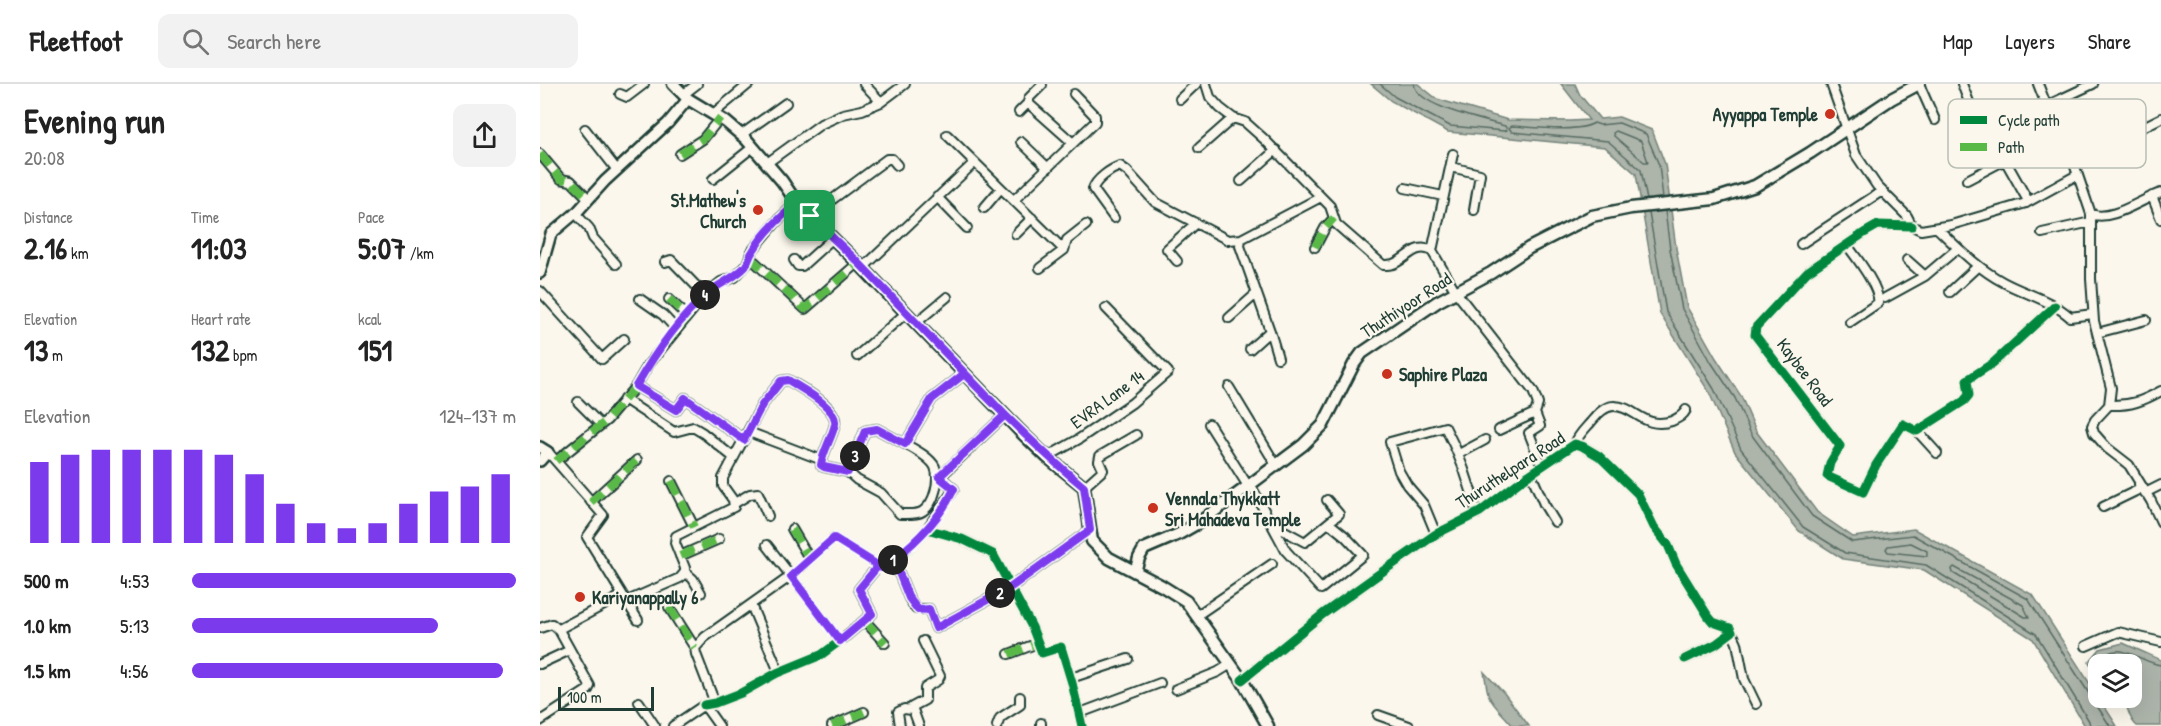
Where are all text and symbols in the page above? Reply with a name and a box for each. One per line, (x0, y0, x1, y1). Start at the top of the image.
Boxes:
search box (158, 14, 578, 68)
text: Fleetfoot (30, 22, 122, 60)
icon: search (179, 25, 212, 58)
text: Search here (227, 26, 321, 56)
text: Map (1943, 27, 1972, 56)
text: Layers (2005, 27, 2055, 56)
text: Share (2088, 27, 2131, 56)
text: Evening run (24, 99, 165, 143)
legend (1948, 99, 2146, 168)
place label: Ayyappa Temple (1713, 102, 1819, 128)
button: share (453, 104, 516, 167)
marker: Ayyappa Temple (1823, 107, 1837, 121)
text: Cycle path (1998, 109, 2060, 131)
text: Path (1998, 136, 2024, 158)
text: 20:08 (24, 144, 65, 171)
place label: St.Mathew's Church (671, 188, 746, 234)
pin (784, 190, 835, 241)
icon: arrive (793, 199, 826, 232)
marker: St.Mathew's Church (751, 203, 765, 217)
text: Distance (24, 206, 73, 228)
text: Time (191, 206, 219, 228)
text: Pace (358, 206, 385, 228)
text: 2.16 (24, 228, 67, 268)
text: 11:03 (191, 228, 247, 268)
text: 5:07 (358, 228, 406, 268)
text: km (67, 242, 89, 264)
text: /km (406, 242, 434, 264)
street label: Thuthiyoor Road (1356, 266, 1456, 344)
pin: 4 (690, 280, 720, 310)
text: 4 (702, 284, 708, 306)
text: Elevation (24, 308, 77, 330)
text: Heart rate (191, 308, 251, 330)
text: kcal (358, 308, 381, 330)
text: 13 (24, 330, 48, 370)
text: 132 (191, 330, 229, 370)
text: 151 (358, 330, 392, 370)
street label: Kaybee Road (1771, 333, 1839, 411)
text: m (48, 344, 63, 366)
text: bpm (229, 344, 257, 366)
place label: Saphire Plaza (1399, 362, 1488, 388)
street label: EVRA Lane 14 (1065, 364, 1149, 434)
marker: Saphire Plaza (1380, 367, 1394, 381)
text: Elevation (24, 402, 90, 429)
text: 124–137 m (439, 402, 516, 429)
street label: Thuruthelpara Road (1451, 425, 1569, 515)
pin: 3 (840, 441, 870, 471)
text: 3 (851, 445, 859, 467)
place label: Vennala Thykkatt Sri Mahadeva Temple (1165, 486, 1302, 533)
marker: Vennala Thykkatt Sri Mahadeva Temple (1146, 501, 1160, 515)
pin: 1 (878, 545, 908, 575)
text: 1 (890, 549, 896, 571)
text: 500 m (24, 567, 69, 594)
text: 4:53 (120, 567, 150, 594)
pin: 2 (985, 578, 1015, 608)
text: 2 (996, 582, 1004, 604)
place label: Kariyanappally 6 (592, 585, 698, 611)
marker: Kariyanappally 6 (573, 590, 587, 604)
text: 1.0 km (24, 612, 71, 639)
text: 5:13 (120, 612, 149, 639)
map controls (2088, 654, 2142, 708)
button: layers (2088, 654, 2142, 708)
text: 1.5 km (24, 657, 71, 684)
text: 4:56 (120, 657, 149, 684)
scale bar (558, 684, 654, 712)
text: 100 m (567, 686, 602, 708)

